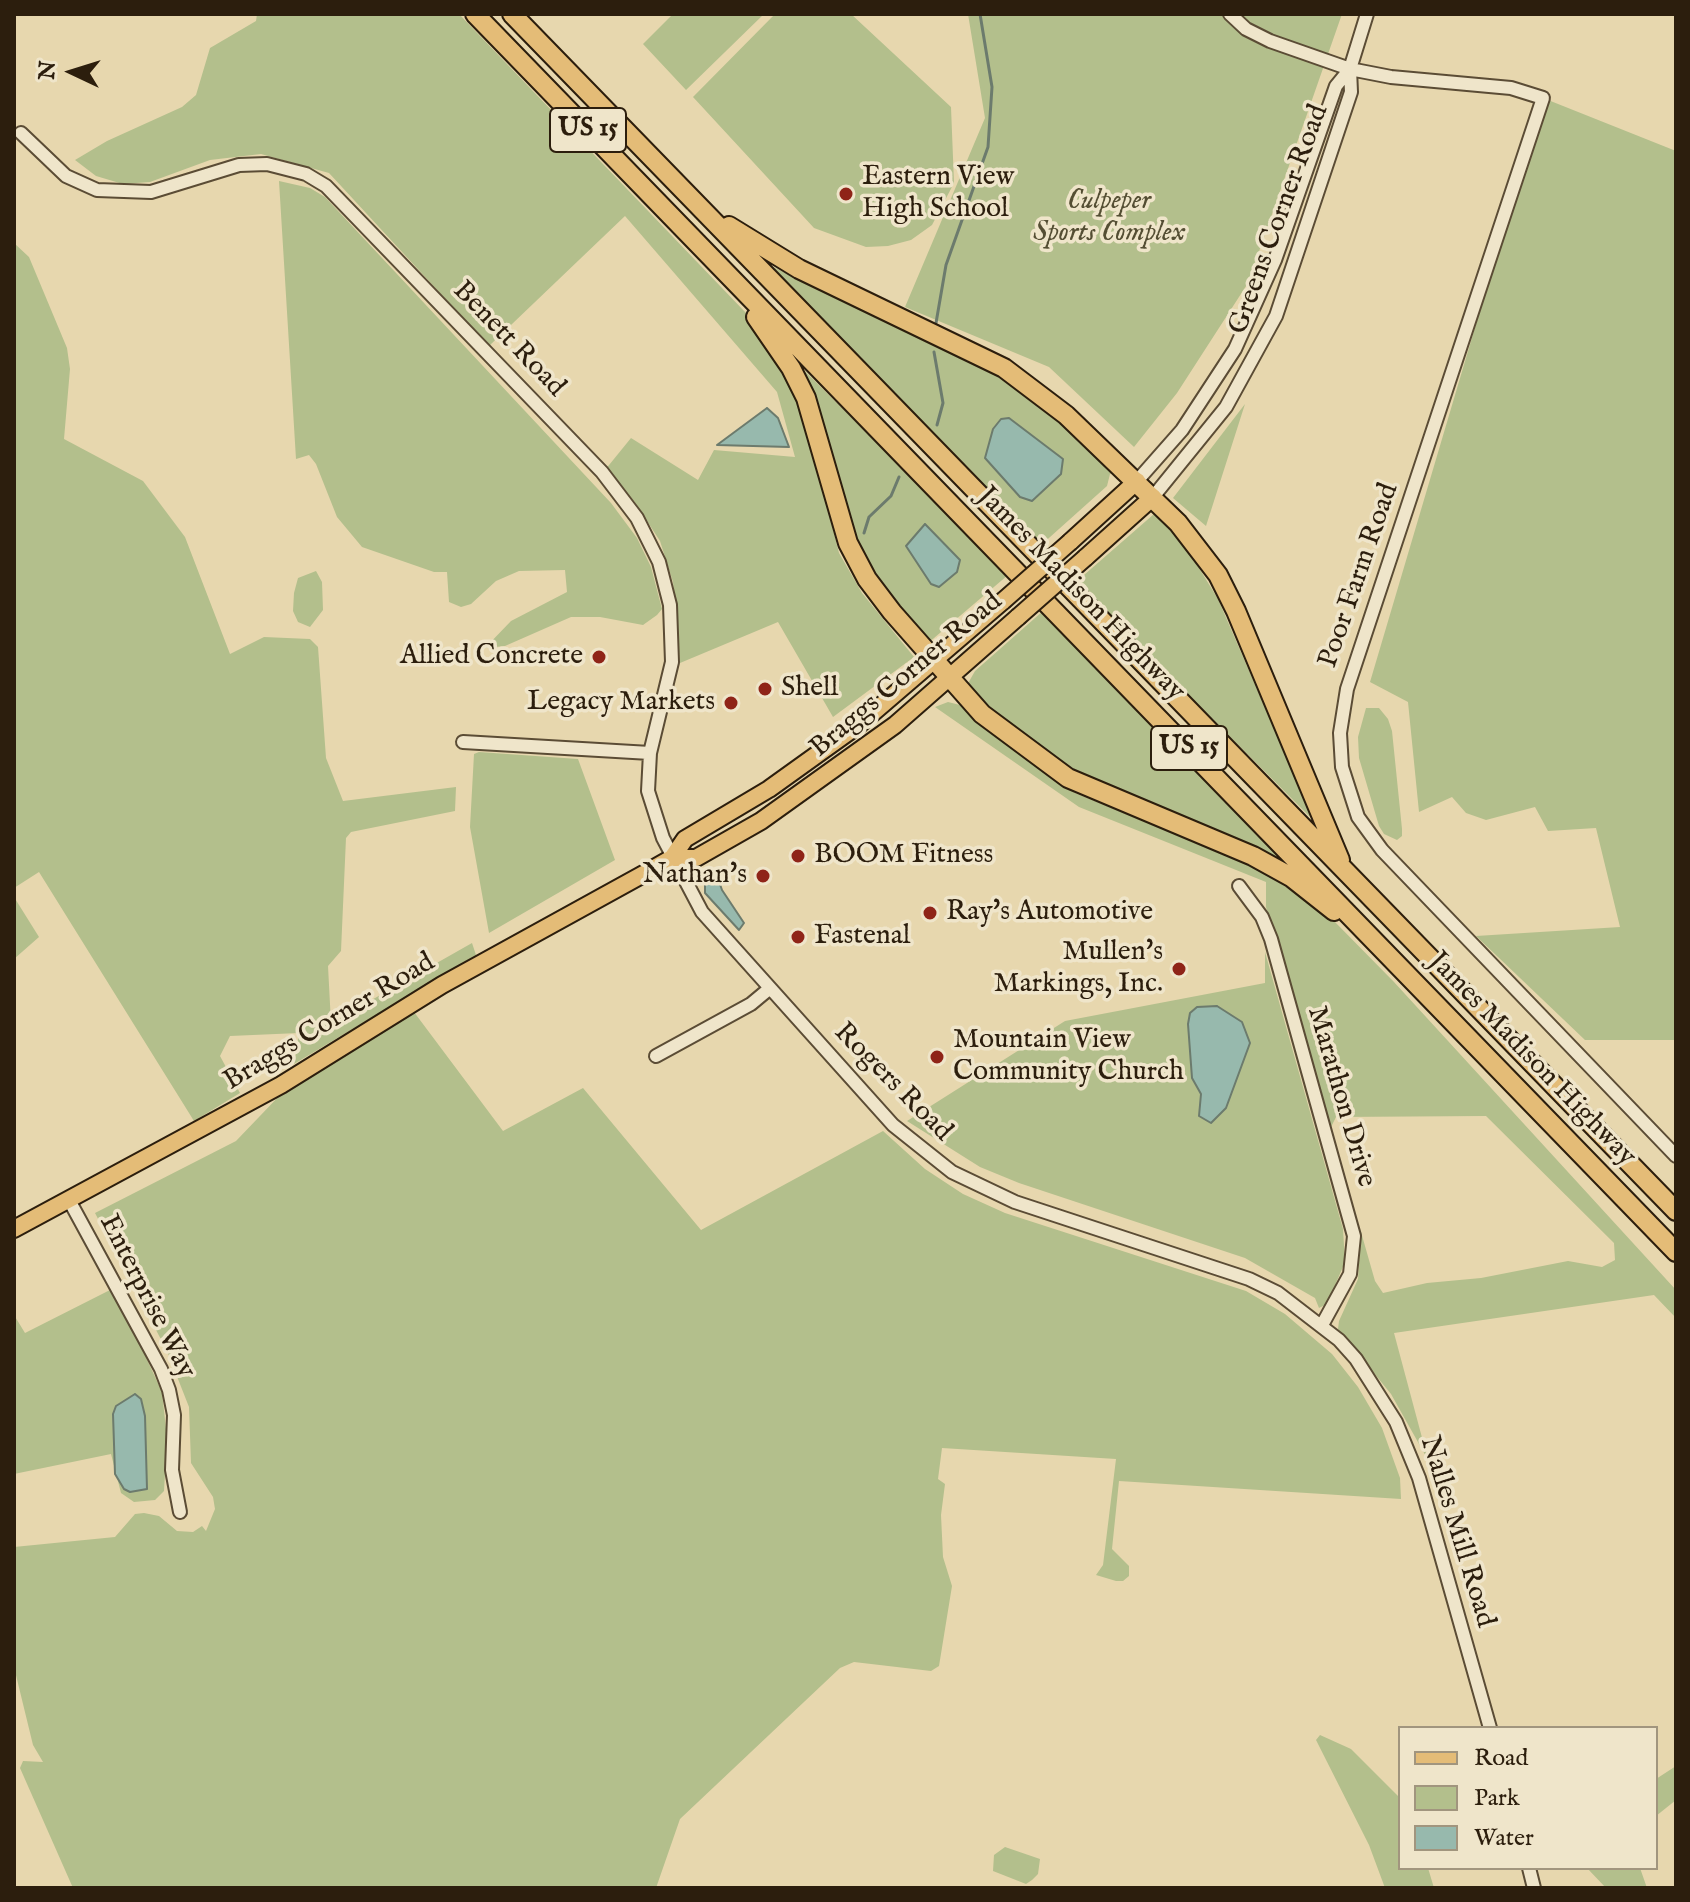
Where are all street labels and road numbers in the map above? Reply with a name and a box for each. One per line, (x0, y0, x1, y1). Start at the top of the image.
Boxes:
street label: Greens Corner Road (1223, 101, 1337, 339)
road number: US 15 (550, 108, 626, 152)
street label: Benett Road (445, 275, 571, 405)
street label: Poor Farm Road (1313, 479, 1407, 673)
street label: James Madison Highway (969, 481, 1191, 709)
street label: Braggs Corner Road (804, 586, 1010, 766)
road number: US 15 (1151, 726, 1227, 770)
street label: James Madison Highway (1420, 946, 1642, 1174)
street label: Braggs Corner Road (218, 947, 442, 1099)
street label: Marathon Drive (1298, 1003, 1382, 1191)
street label: Rogers Road (826, 1017, 958, 1149)
street label: Enterprise Way (90, 1210, 202, 1384)
street label: Nalles Mill Road (1411, 1432, 1501, 1632)

